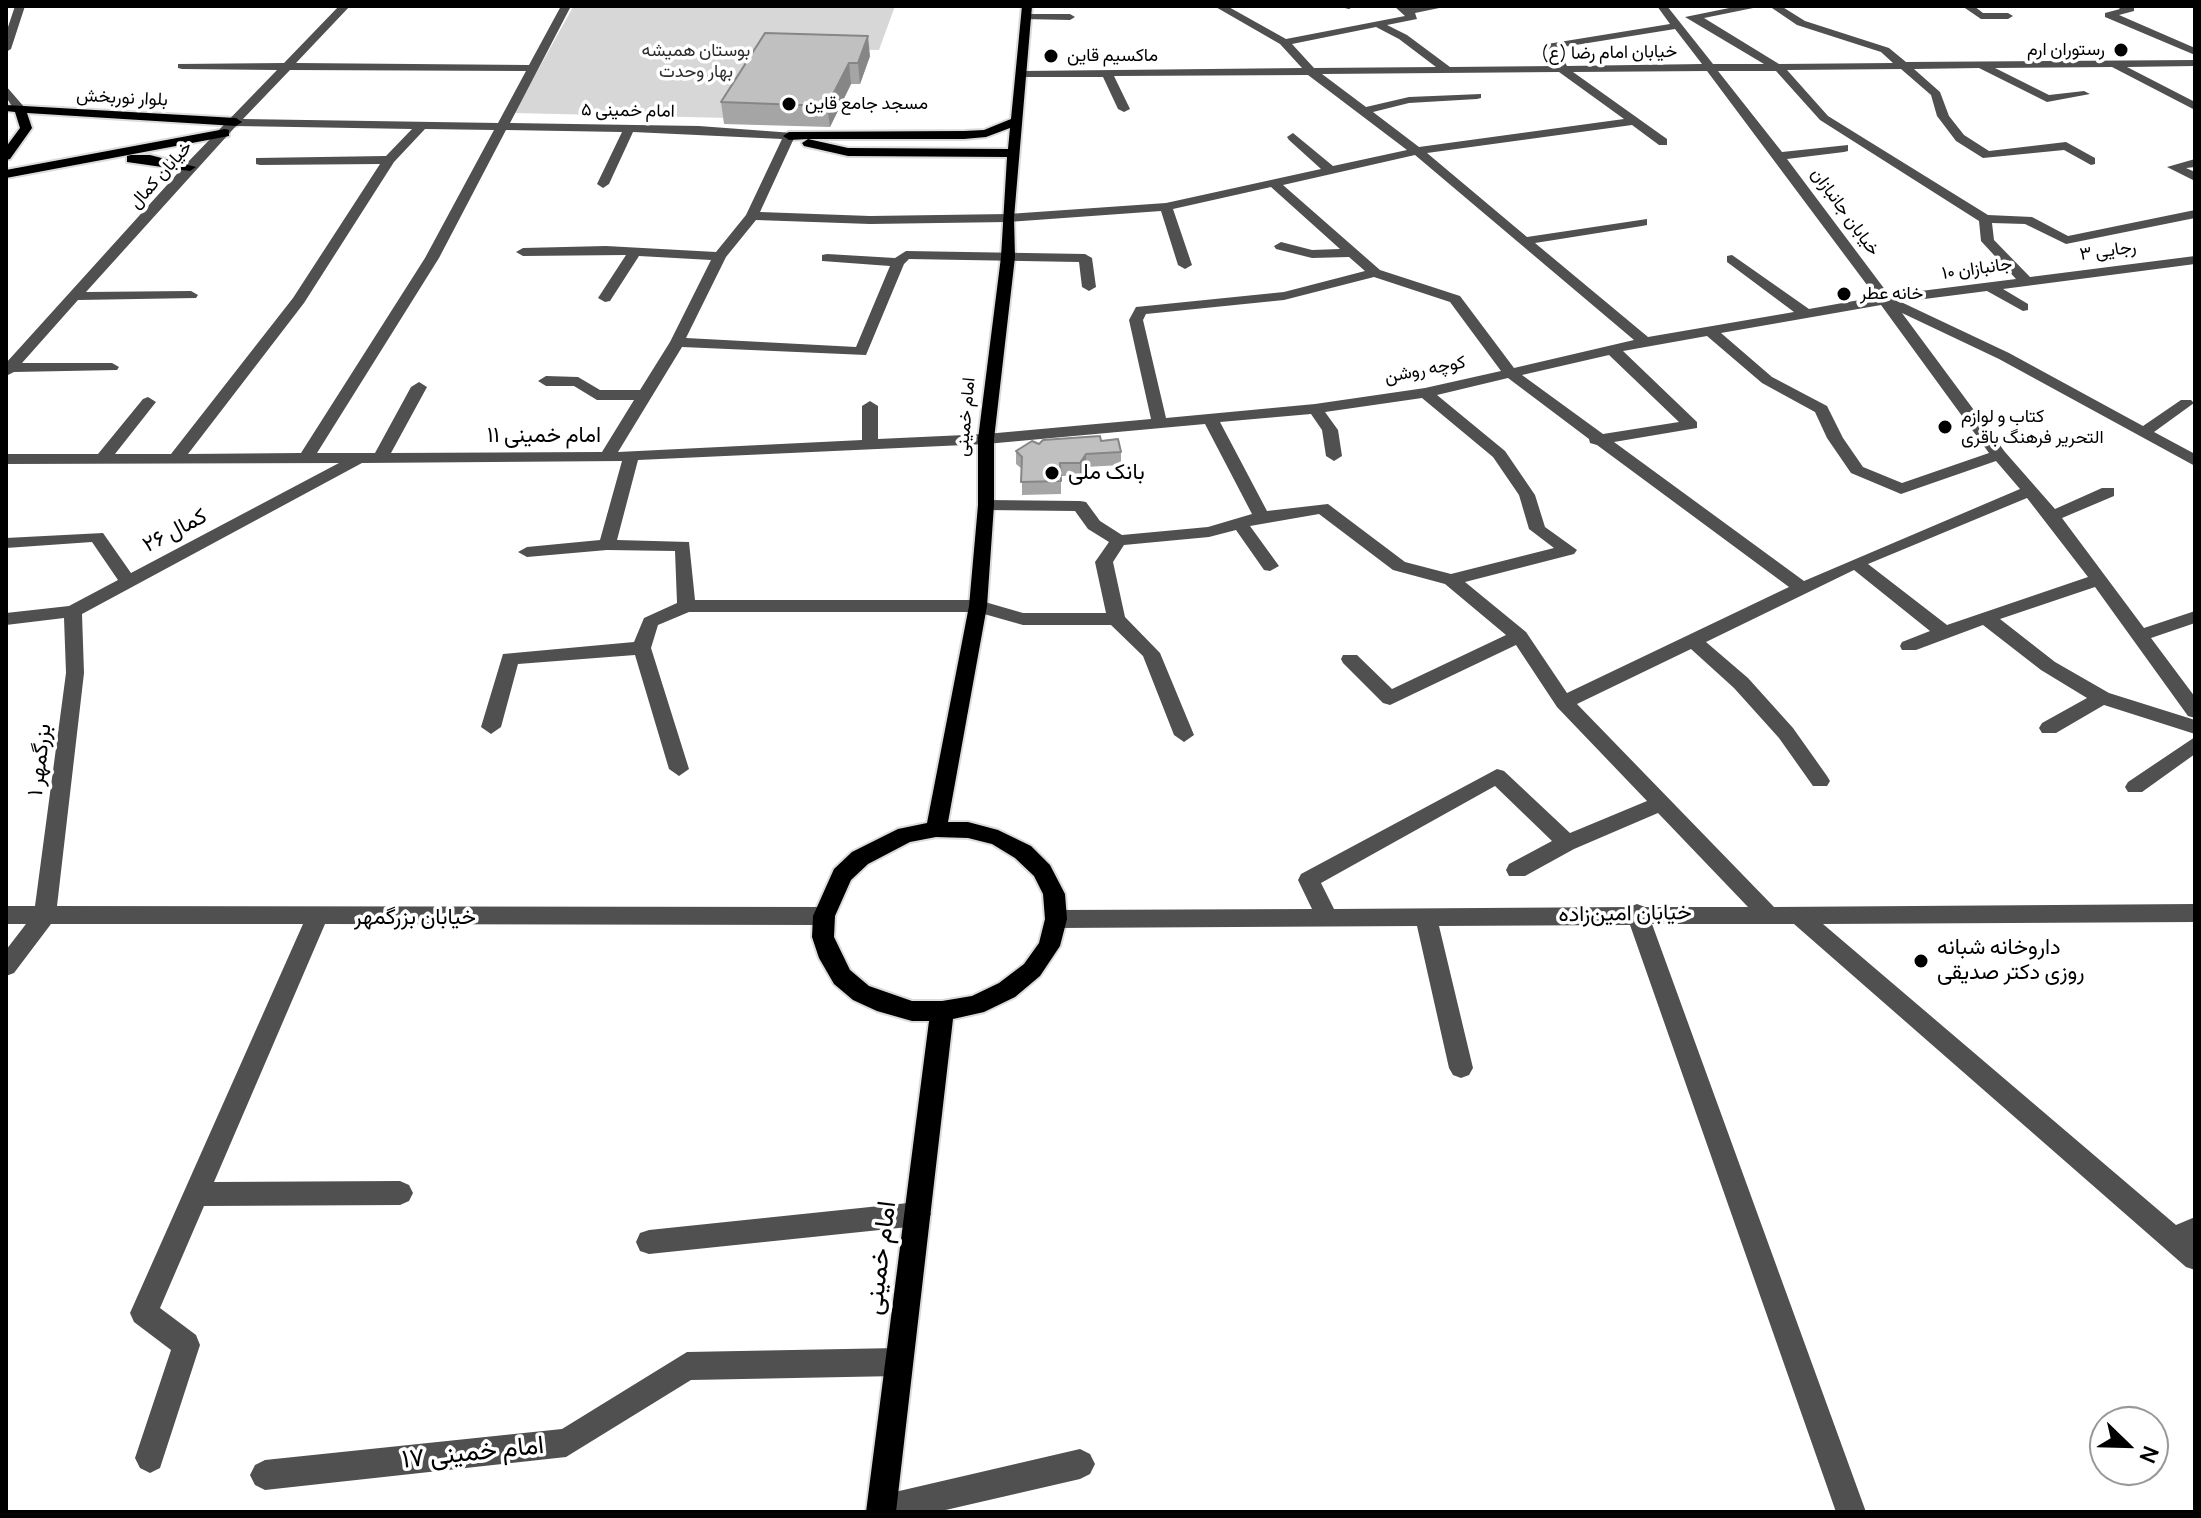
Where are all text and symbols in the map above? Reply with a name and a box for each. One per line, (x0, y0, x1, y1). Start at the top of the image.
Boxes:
place label: رستوران ارم (2027, 39, 2105, 61)
park label: بوستان همیشه بهار وحدت (642, 40, 750, 82)
street label: خیابان امام رضا (ع) (1541, 41, 1677, 65)
marker: رستوران ارم (2112, 41, 2130, 59)
place label: ماکسیم قاین (1067, 45, 1158, 67)
marker: ماکسیم قاین (1042, 47, 1060, 65)
street label: بلوار نوربخش (76, 85, 168, 111)
place label: مسجد جامع قاین (805, 93, 928, 115)
marker: مسجد جامع قاین (780, 95, 798, 113)
street label: امام خمینی ۵ (581, 99, 675, 123)
street label: خیابان کمال (125, 137, 197, 213)
street label: خیابان جانبازان (1806, 164, 1884, 260)
street label: رجایی ۳ (2078, 236, 2138, 266)
street label: جانبازان ۱۰ (1941, 253, 2013, 285)
place label: خانه عطر (1860, 283, 1923, 305)
marker: خانه عطر (1835, 285, 1853, 303)
street label: کوچه روشن (1383, 352, 1467, 388)
street label: امام خمینی (952, 376, 980, 458)
place label: کتاب و لوازم التحریر فرهنگ باقری (1961, 406, 2104, 448)
marker: کتاب و لوازم التحریر فرهنگ باقری (1936, 418, 1954, 436)
street label: امام خمینی ۱۱ (487, 423, 601, 449)
place label: بانک ملی (1068, 460, 1145, 486)
marker: بانک ملی (1043, 464, 1061, 482)
street label: کمال ۲۶ (138, 503, 212, 559)
street label: بزرگمهر ۱ (22, 722, 58, 798)
street label: خیابان امین‌زاده (1558, 900, 1692, 928)
street label: خیابان بزرگمهر (354, 905, 476, 931)
place label: داروخانه شبانه روزی دکتر صدیقی (1937, 935, 2084, 986)
marker: داروخانه شبانه روزی دکتر صدیقی (1912, 952, 1930, 970)
street label: امام خمینی (859, 1199, 903, 1317)
north arrow (2089, 1406, 2169, 1486)
street label: امام خمینی ۱۷ (400, 1430, 546, 1476)
text: N (2132, 1441, 2166, 1468)

